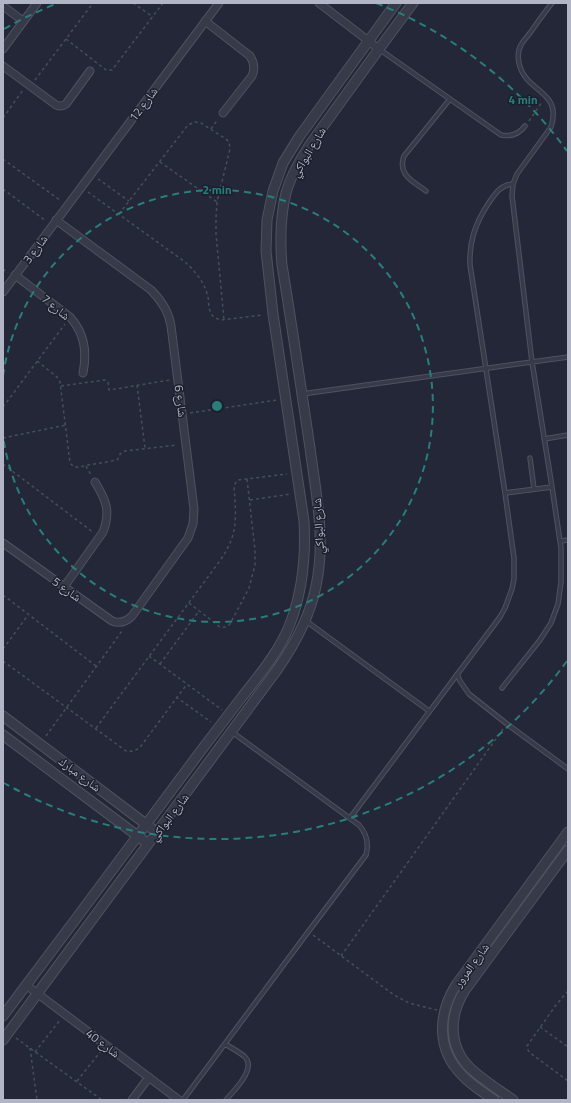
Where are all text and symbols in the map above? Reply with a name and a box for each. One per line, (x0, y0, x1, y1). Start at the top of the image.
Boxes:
street label: شارع 12 (124, 83, 162, 125)
text: 4 min (508, 90, 538, 109)
street label: شارع البواكي (285, 123, 332, 181)
text: 2 min (202, 180, 232, 199)
street label: شارع 3 (18, 230, 52, 268)
street label: شارع 7 (38, 289, 75, 325)
street label: شارع 6 (170, 384, 192, 418)
centre of rings (210, 399, 224, 413)
street label: شارع البواكي (307, 497, 330, 554)
street label: شارع 5 (48, 572, 86, 606)
street label: شارع مبارك (55, 752, 105, 796)
street label: شارع البواكي (145, 789, 194, 846)
street label: شارع المرور (448, 939, 494, 992)
street label: شارع 40 (82, 1024, 124, 1062)

